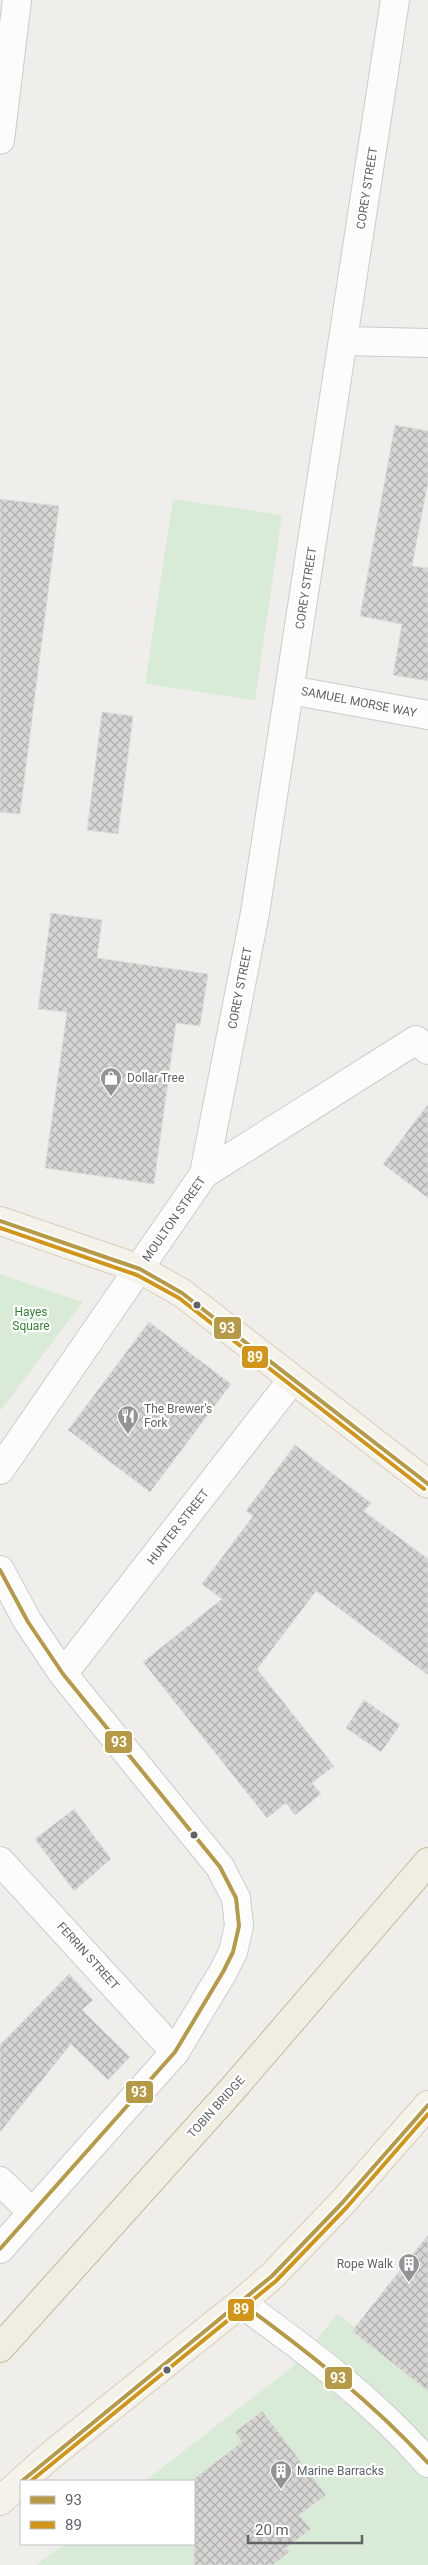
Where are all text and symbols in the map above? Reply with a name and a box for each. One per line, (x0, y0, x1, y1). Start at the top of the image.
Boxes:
street label: COREY STREET (354, 146, 380, 230)
street label: COREY STREET (293, 546, 319, 630)
street label: SAMUEL MORSE WAY (300, 684, 419, 720)
street label: COREY STREET (225, 946, 255, 1030)
shop icon: Dollar Tree (99, 1066, 123, 1097)
place label: Dollar Tree (127, 1071, 184, 1085)
street label: MOULTON STREET (139, 1174, 209, 1264)
unlabelled marker (192, 1300, 202, 1310)
park label: Hayes Square (12, 1305, 50, 1333)
line badge: 93 (213, 1316, 242, 1340)
text: 93 (219, 1320, 235, 1336)
line badge: 89 (241, 1345, 269, 1369)
text: 89 (247, 1349, 263, 1365)
place label: The Brewer's Fork (144, 1402, 212, 1430)
restaurant icon: The Brewer's Fork (116, 1404, 140, 1435)
street label: HUNTER STREET (144, 1487, 212, 1567)
line badge: 93 (104, 1730, 133, 1754)
text: 93 (111, 1734, 127, 1750)
unlabelled marker (189, 1830, 199, 1840)
street label: FERRIN STREET (54, 1919, 122, 1993)
street label: TOBIN BRIDGE (185, 2073, 248, 2141)
line badge: 93 (125, 2080, 154, 2104)
text: 93 (131, 2084, 147, 2100)
building icon: Rope Walk (397, 2252, 421, 2283)
place label: Rope Walk (337, 2257, 394, 2271)
line badge: 89 (227, 2298, 255, 2322)
text: 89 (233, 2301, 249, 2317)
unlabelled marker (162, 2365, 172, 2375)
line badge: 93 (324, 2366, 353, 2390)
text: 93 (330, 2370, 346, 2386)
building icon: Marine Barracks (269, 2459, 293, 2490)
place label: Marine Barracks (297, 2464, 384, 2478)
legend (20, 2480, 195, 2545)
text: 93 (65, 2491, 82, 2509)
scale bar (248, 2512, 362, 2544)
text: 89 (65, 2516, 82, 2534)
text: 20 m (255, 2521, 289, 2539)

